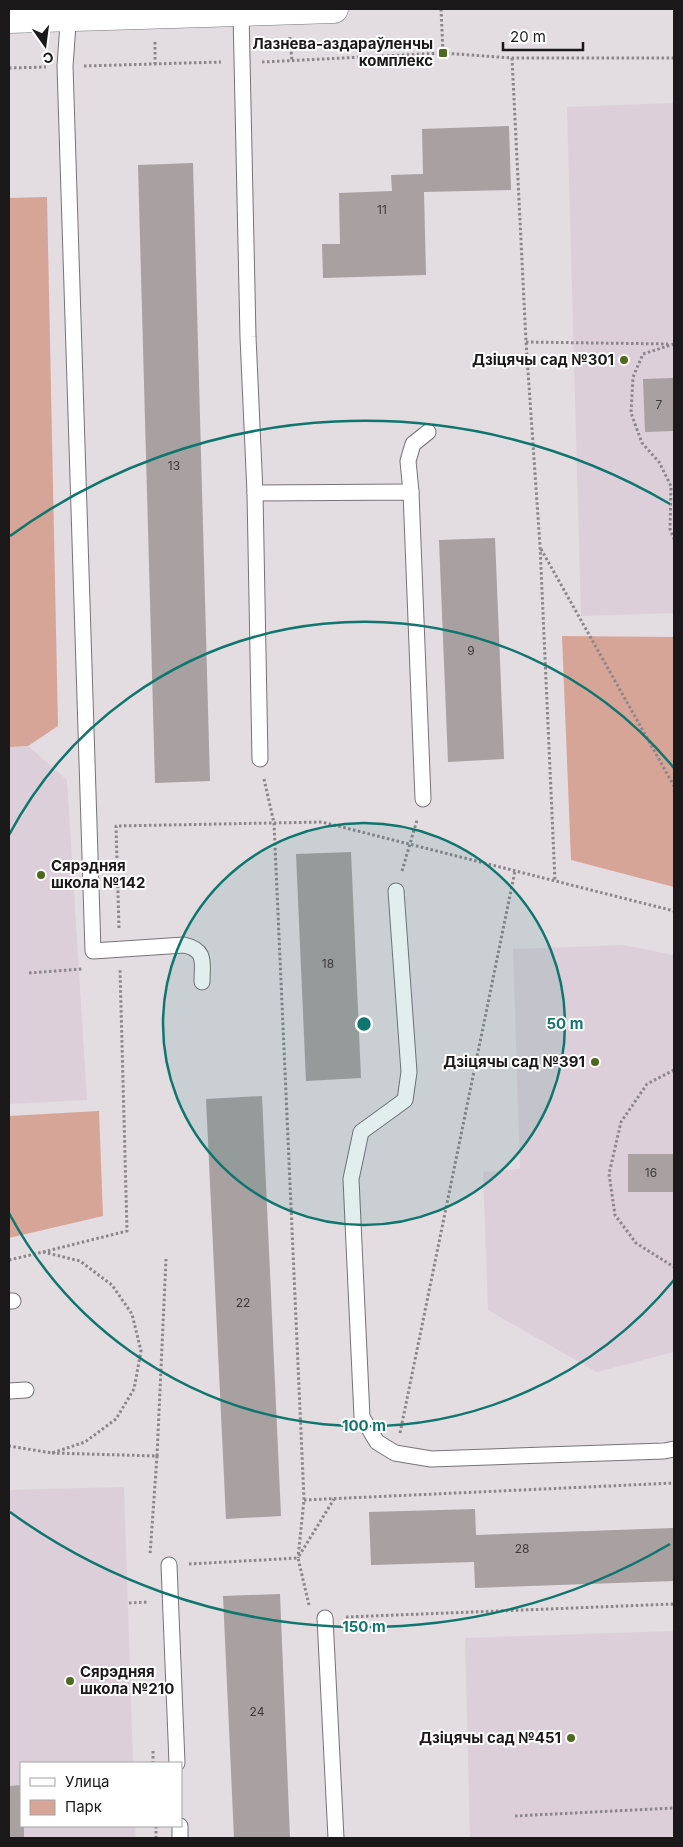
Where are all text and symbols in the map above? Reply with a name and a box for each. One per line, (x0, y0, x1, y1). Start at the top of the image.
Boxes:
north arrow (20, 20, 70, 70)
scale bar (503, 20, 583, 52)
text: 20 m (510, 27, 546, 46)
place label: Лазнева-аздараўленчы комплекс (253, 34, 433, 70)
marker: Лазнева-аздараўленчы комплекс (437, 47, 449, 59)
text: С (41, 49, 55, 68)
house number: 11 (377, 202, 387, 217)
place label: Дзіцячы сад №301 (472, 350, 614, 369)
marker: Дзіцячы сад №301 (618, 354, 630, 366)
house number: 7 (656, 397, 663, 412)
house number: 13 (168, 458, 180, 473)
house number: 9 (467, 643, 475, 658)
place label: Сярэдняя школа №142 (51, 856, 145, 892)
marker: Сярэдняя школа №142 (35, 869, 47, 881)
house number: 18 (322, 956, 334, 971)
text: 50 m (547, 1014, 583, 1033)
centre of rings (355, 1015, 373, 1033)
place label: Дзіцячы сад №391 (443, 1052, 585, 1071)
marker: Дзіцячы сад №391 (589, 1056, 601, 1068)
house number: 16 (645, 1165, 657, 1180)
house number: 22 (236, 1295, 250, 1310)
text: 100 m (342, 1416, 386, 1435)
house number: 28 (515, 1541, 529, 1556)
text: 150 m (342, 1617, 386, 1636)
place label: Сярэдняя школа №210 (80, 1662, 174, 1698)
marker: Сярэдняя школа №210 (64, 1675, 76, 1687)
house number: 24 (250, 1704, 265, 1719)
place label: Дзіцячы сад №451 (419, 1728, 561, 1747)
marker: Дзіцячы сад №451 (565, 1732, 577, 1744)
legend (20, 1762, 182, 1827)
text: Улица (65, 1772, 109, 1791)
text: Парк (65, 1797, 102, 1816)

